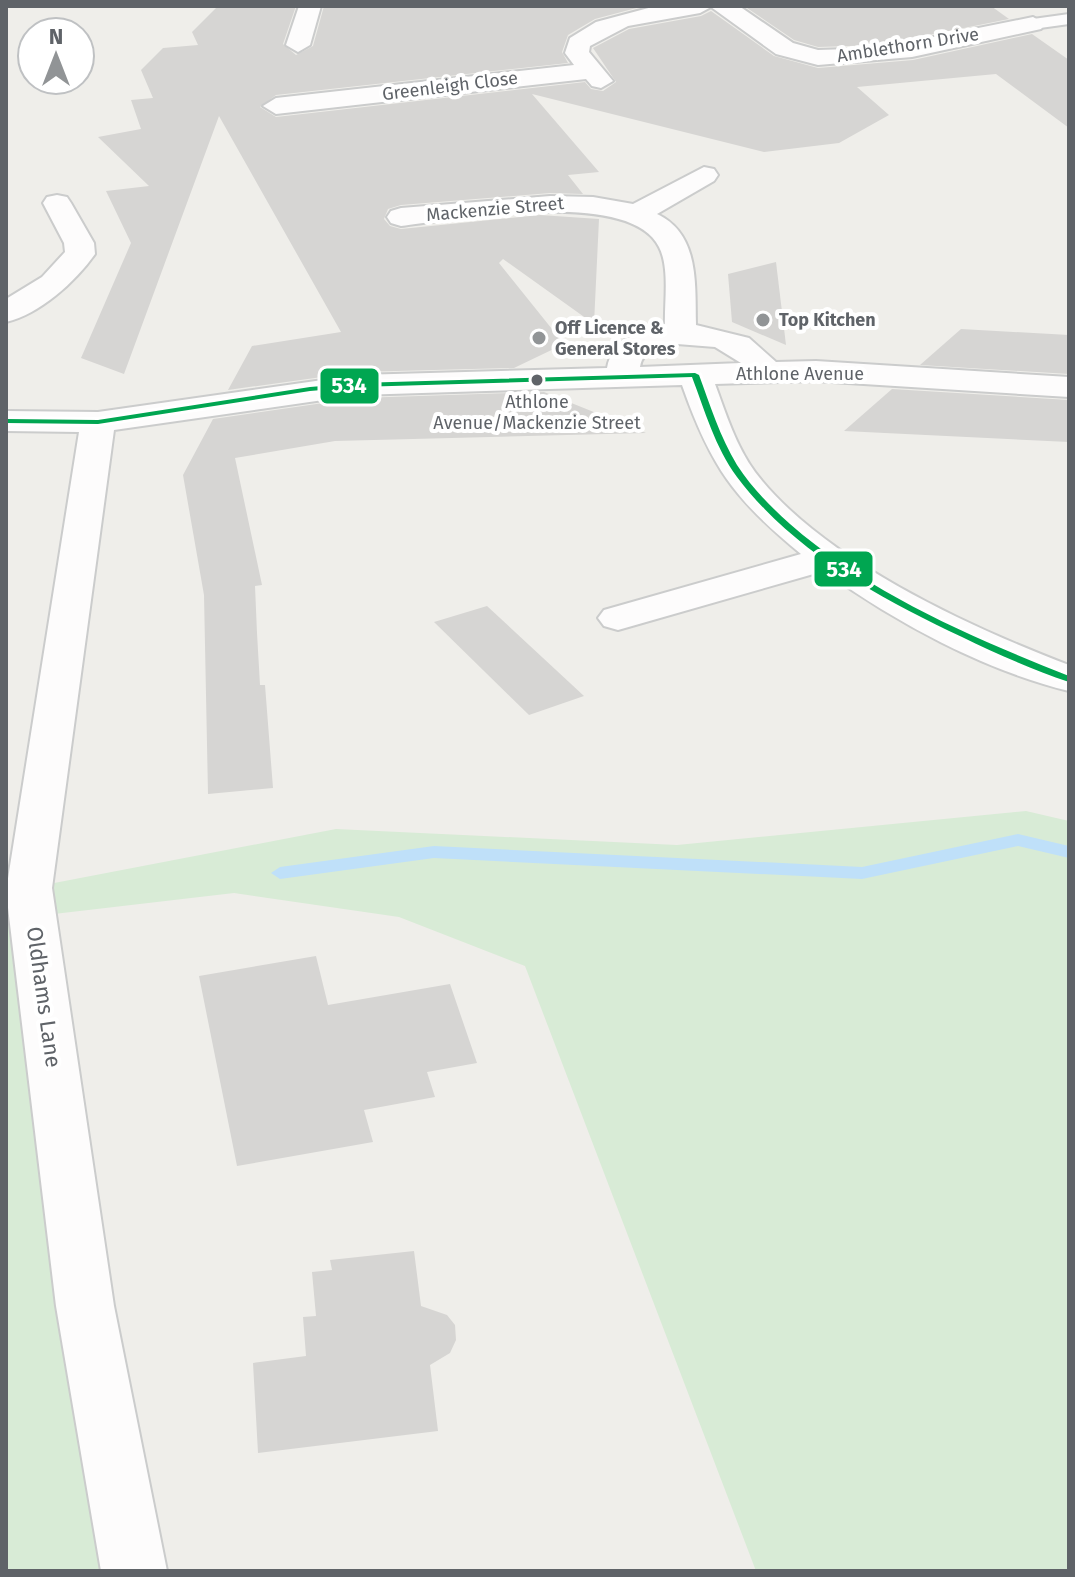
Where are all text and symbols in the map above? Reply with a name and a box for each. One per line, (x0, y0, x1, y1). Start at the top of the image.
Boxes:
north arrow (16, 16, 96, 96)
text: N (49, 23, 63, 50)
street label: Amblethorn Drive (835, 23, 981, 67)
street label: Greenleigh Close (381, 67, 519, 105)
street label: Mackenzie Street (425, 192, 565, 226)
place label: Top Kitchen (779, 309, 876, 331)
marker: Top Kitchen (754, 311, 772, 329)
place label: Off Licence & General Stores (555, 317, 676, 360)
marker: Off Licence & General Stores (530, 329, 548, 347)
street label: Athlone Avenue (736, 363, 864, 385)
line badge: 534 (319, 367, 380, 405)
text: 534 (331, 372, 367, 399)
marker: Athlone Avenue/Mackenzie Street (529, 372, 545, 388)
place label: Athlone Avenue/Mackenzie Street (433, 391, 641, 434)
line badge: 534 (813, 550, 874, 588)
text: 534 (826, 556, 862, 583)
street label: Oldhams Lane (21, 925, 67, 1069)

